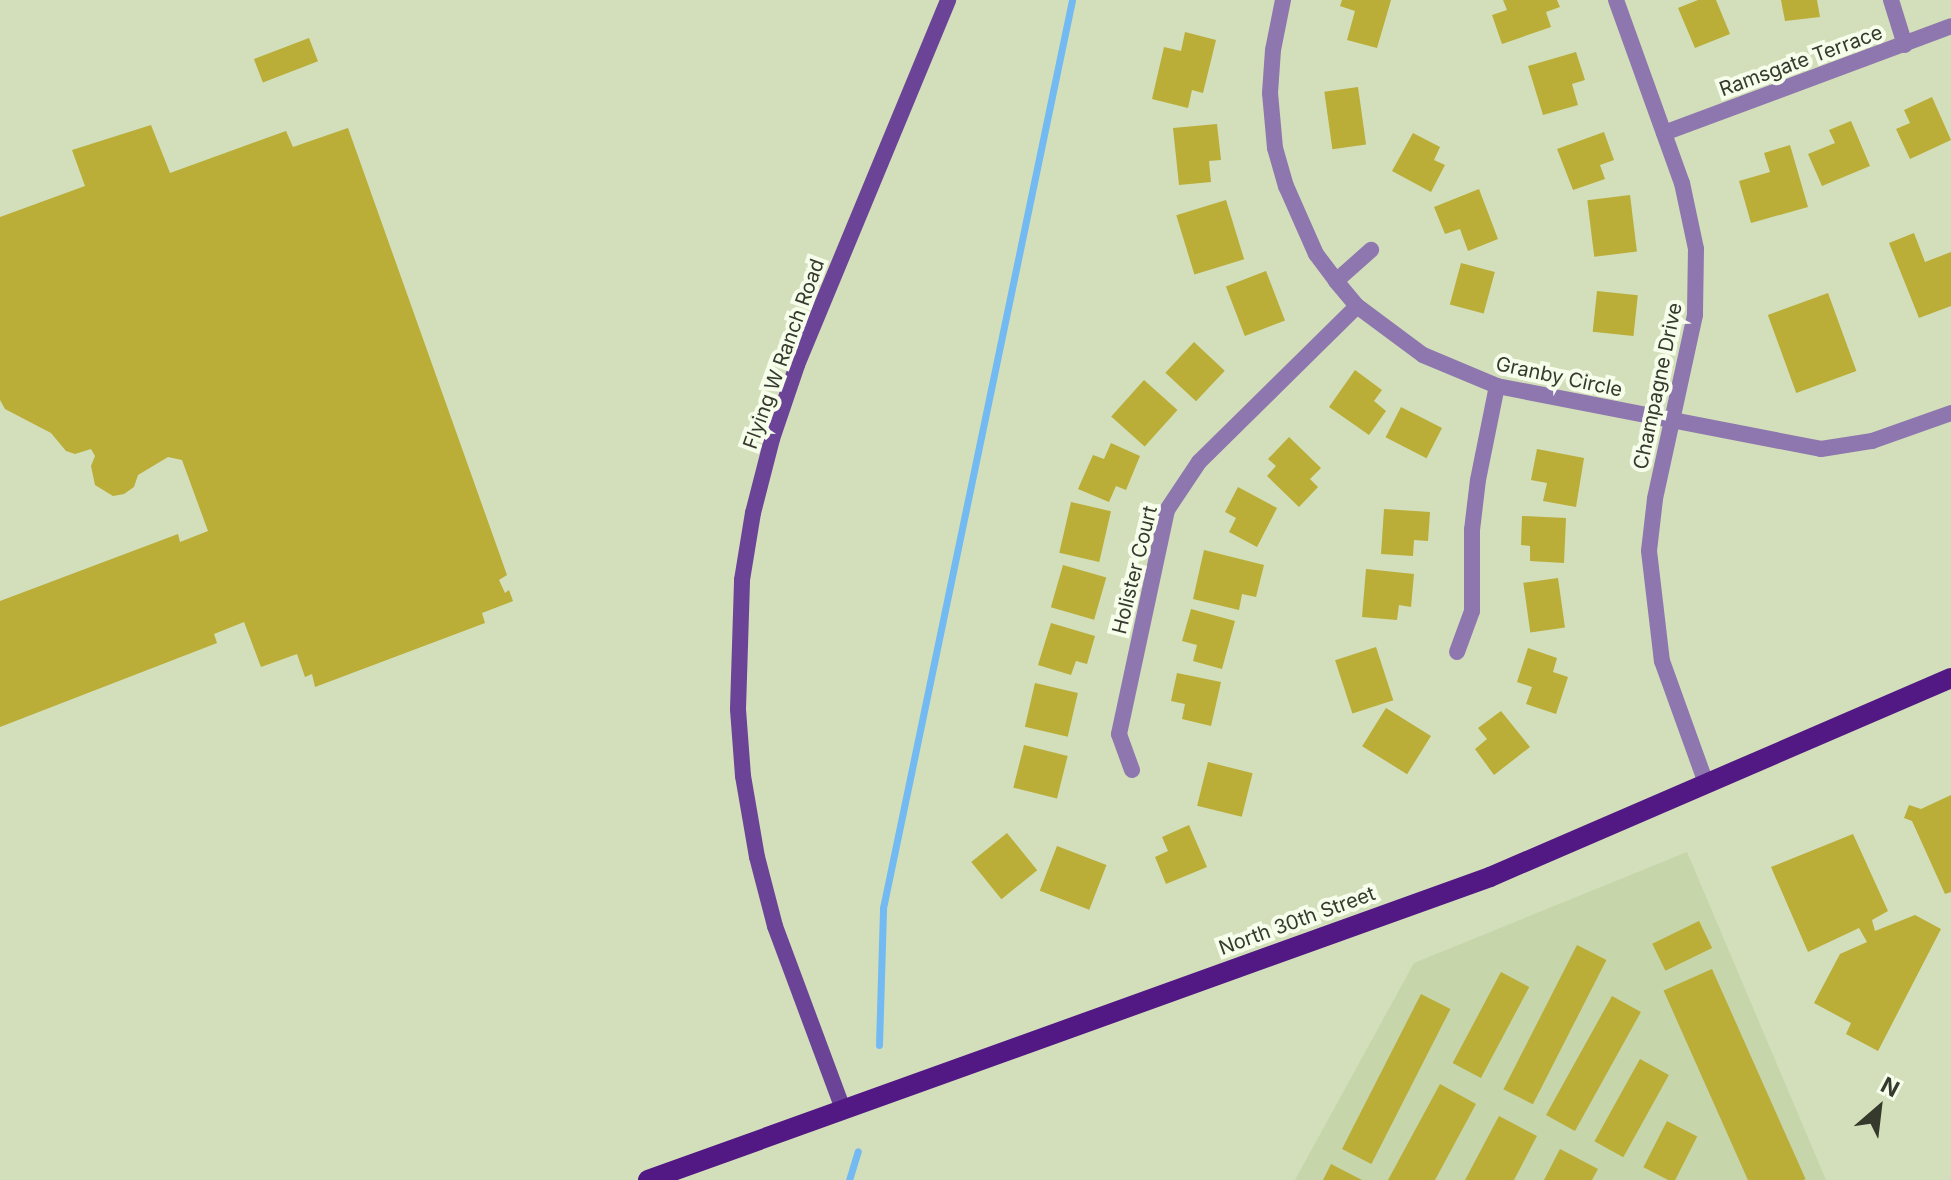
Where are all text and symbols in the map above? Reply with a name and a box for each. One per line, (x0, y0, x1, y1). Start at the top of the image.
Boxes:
street label: Ramsgate Terrace (1716, 20, 1886, 102)
street label: Flying W Ranch Road (738, 256, 830, 452)
street label: Champagne Drive (1629, 300, 1687, 472)
street label: Granby Circle (1494, 352, 1624, 402)
street label: Holister Court (1108, 504, 1162, 636)
street label: North 30th Street (1216, 882, 1378, 960)
north arrow (1839, 1068, 1919, 1148)
text: N (1877, 1071, 1904, 1102)

